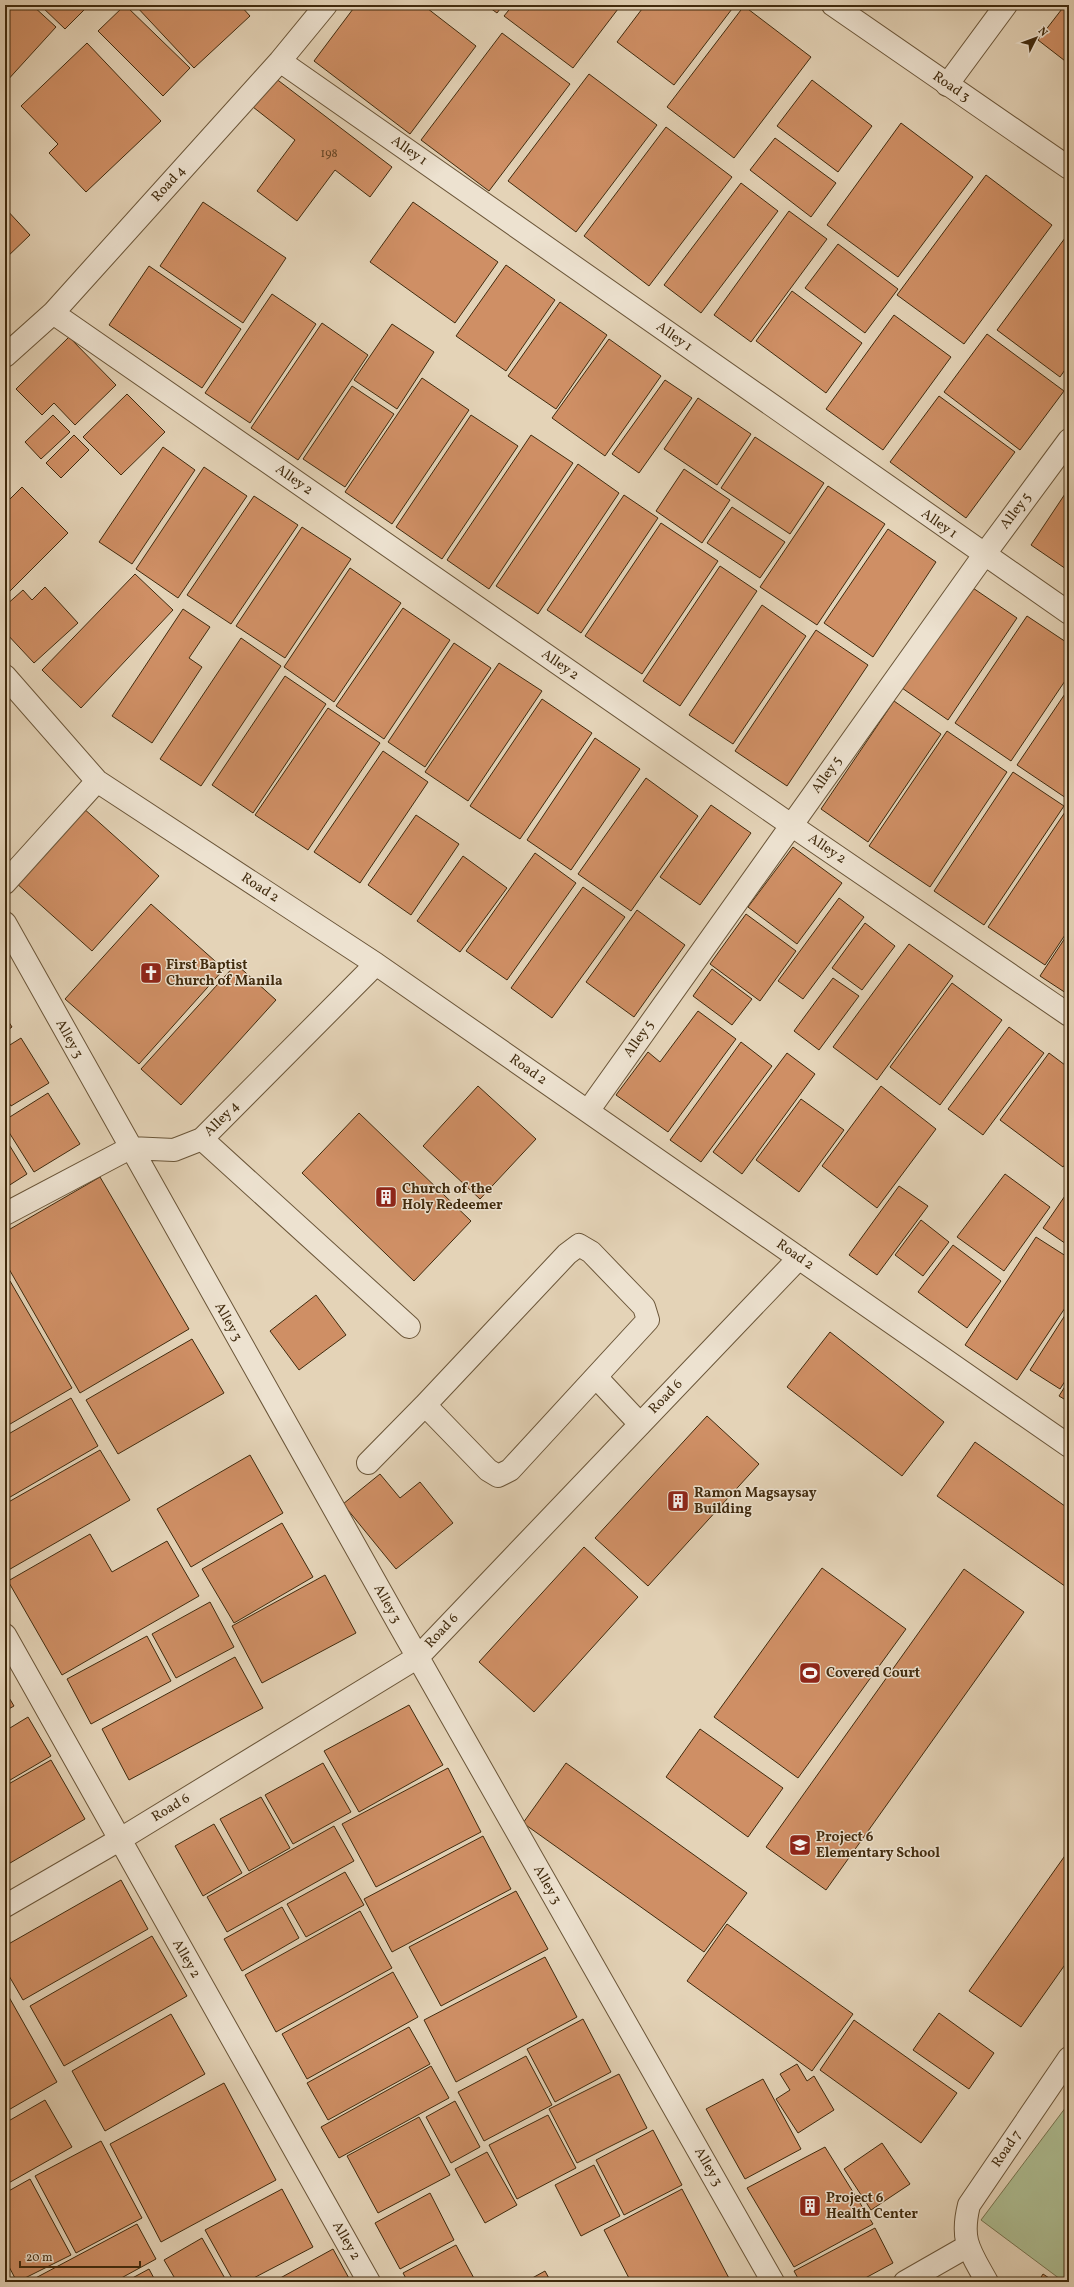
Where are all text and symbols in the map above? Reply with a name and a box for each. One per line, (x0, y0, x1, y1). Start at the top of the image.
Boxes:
north arrow (1016, 18, 1056, 58)
text: N (1034, 24, 1051, 40)
street label: Road 3 (929, 67, 973, 107)
street label: Alley 1 (387, 132, 431, 170)
house number: 198 (321, 146, 337, 162)
street label: Road 4 (148, 162, 190, 206)
street label: Alley 1 (652, 318, 696, 356)
street label: Alley 2 (271, 460, 317, 500)
street label: Alley 5 (996, 489, 1036, 533)
street label: Alley 1 (917, 505, 961, 543)
street label: Alley 2 (537, 645, 583, 685)
street label: Alley 5 (807, 753, 847, 797)
street label: Alley 2 (804, 829, 850, 869)
street label: Road 2 (237, 869, 283, 907)
place label: First Baptist Church of Manila (166, 956, 283, 991)
church icon: First Baptist Church of Manila (138, 960, 164, 986)
street label: Alley 3 (51, 1016, 87, 1062)
street label: Alley 5 (619, 1017, 659, 1061)
street label: Road 2 (505, 1050, 551, 1090)
street label: Alley 4 (200, 1097, 244, 1141)
place label: Church of the Holy Redeemer (402, 1180, 503, 1215)
building icon: Church of the Holy Redeemer (373, 1184, 399, 1210)
street label: Road 2 (772, 1235, 818, 1275)
street label: Alley 3 (210, 1299, 246, 1345)
street label: Road 6 (645, 1375, 687, 1419)
place label: Ramon Magsaysay Building (694, 1484, 817, 1519)
building icon: Ramon Magsaysay Building (665, 1488, 691, 1514)
street label: Alley 3 (369, 1581, 405, 1627)
street label: Road 6 (421, 1609, 463, 1653)
sports icon: Covered Court (797, 1660, 823, 1686)
place label: Covered Court (826, 1664, 920, 1683)
street label: Road 6 (148, 1789, 194, 1827)
place label: Project 6 Elementary School (816, 1828, 940, 1863)
school or university icon: Project 6 Elementary School (787, 1832, 813, 1858)
street label: Alley 3 (528, 1862, 566, 1908)
street label: Alley 2 (167, 1936, 205, 1982)
street label: Road 7 (988, 2126, 1027, 2171)
street label: Alley 3 (689, 2144, 727, 2190)
place label: Project 6 Health Center (826, 2189, 918, 2224)
building icon: Project 6 Health Center (797, 2193, 823, 2219)
street label: Alley 2 (327, 2218, 365, 2264)
scale bar (20, 2243, 140, 2269)
text: 20 m (26, 2250, 53, 2266)

